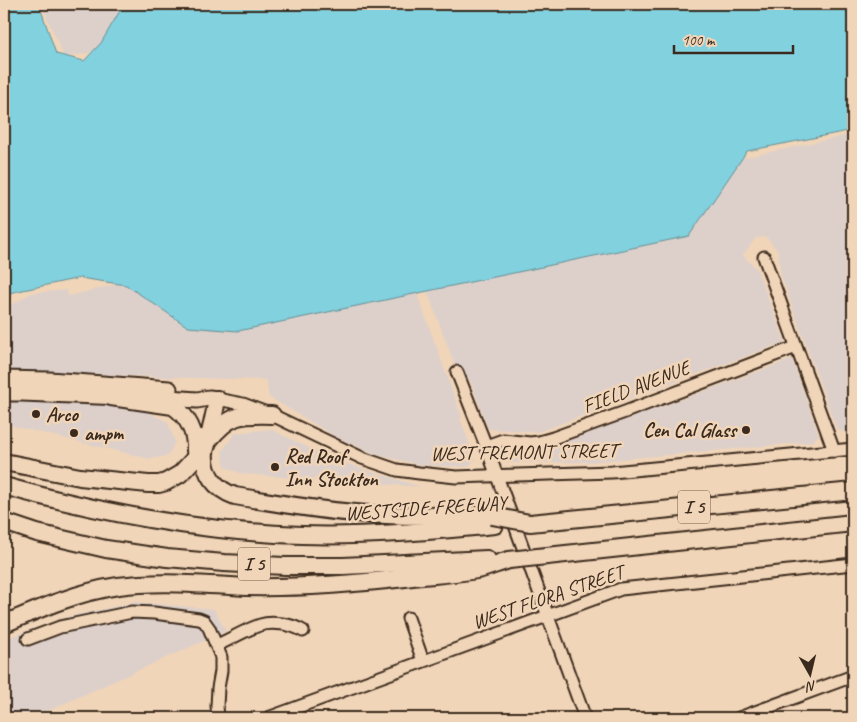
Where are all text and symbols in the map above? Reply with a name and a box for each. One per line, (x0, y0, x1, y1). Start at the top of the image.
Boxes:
scale bar (674, 22, 793, 54)
text: 100 m (682, 31, 716, 50)
street label: FIELD AVENUE (579, 354, 696, 419)
place label: Arco (46, 402, 79, 427)
marker: Arco (30, 408, 42, 420)
place label: Cen Cal Glass (643, 418, 738, 443)
place label: ampm (84, 421, 125, 446)
marker: Cen Cal Glass (740, 424, 752, 436)
marker: ampm (68, 427, 80, 439)
street label: WEST FREMONT STREET (430, 438, 622, 466)
place label: Red Roof Inn Stockton (285, 444, 379, 492)
marker: Red Roof Inn Stockton (269, 461, 281, 473)
street label: WESTSIDE FREEWAY (344, 490, 510, 526)
road number: I 5 (678, 491, 710, 524)
road number: I 5 (238, 548, 270, 580)
street label: WEST FLORA STREET (469, 558, 630, 635)
north arrow (784, 650, 834, 700)
text: N (804, 677, 817, 696)

